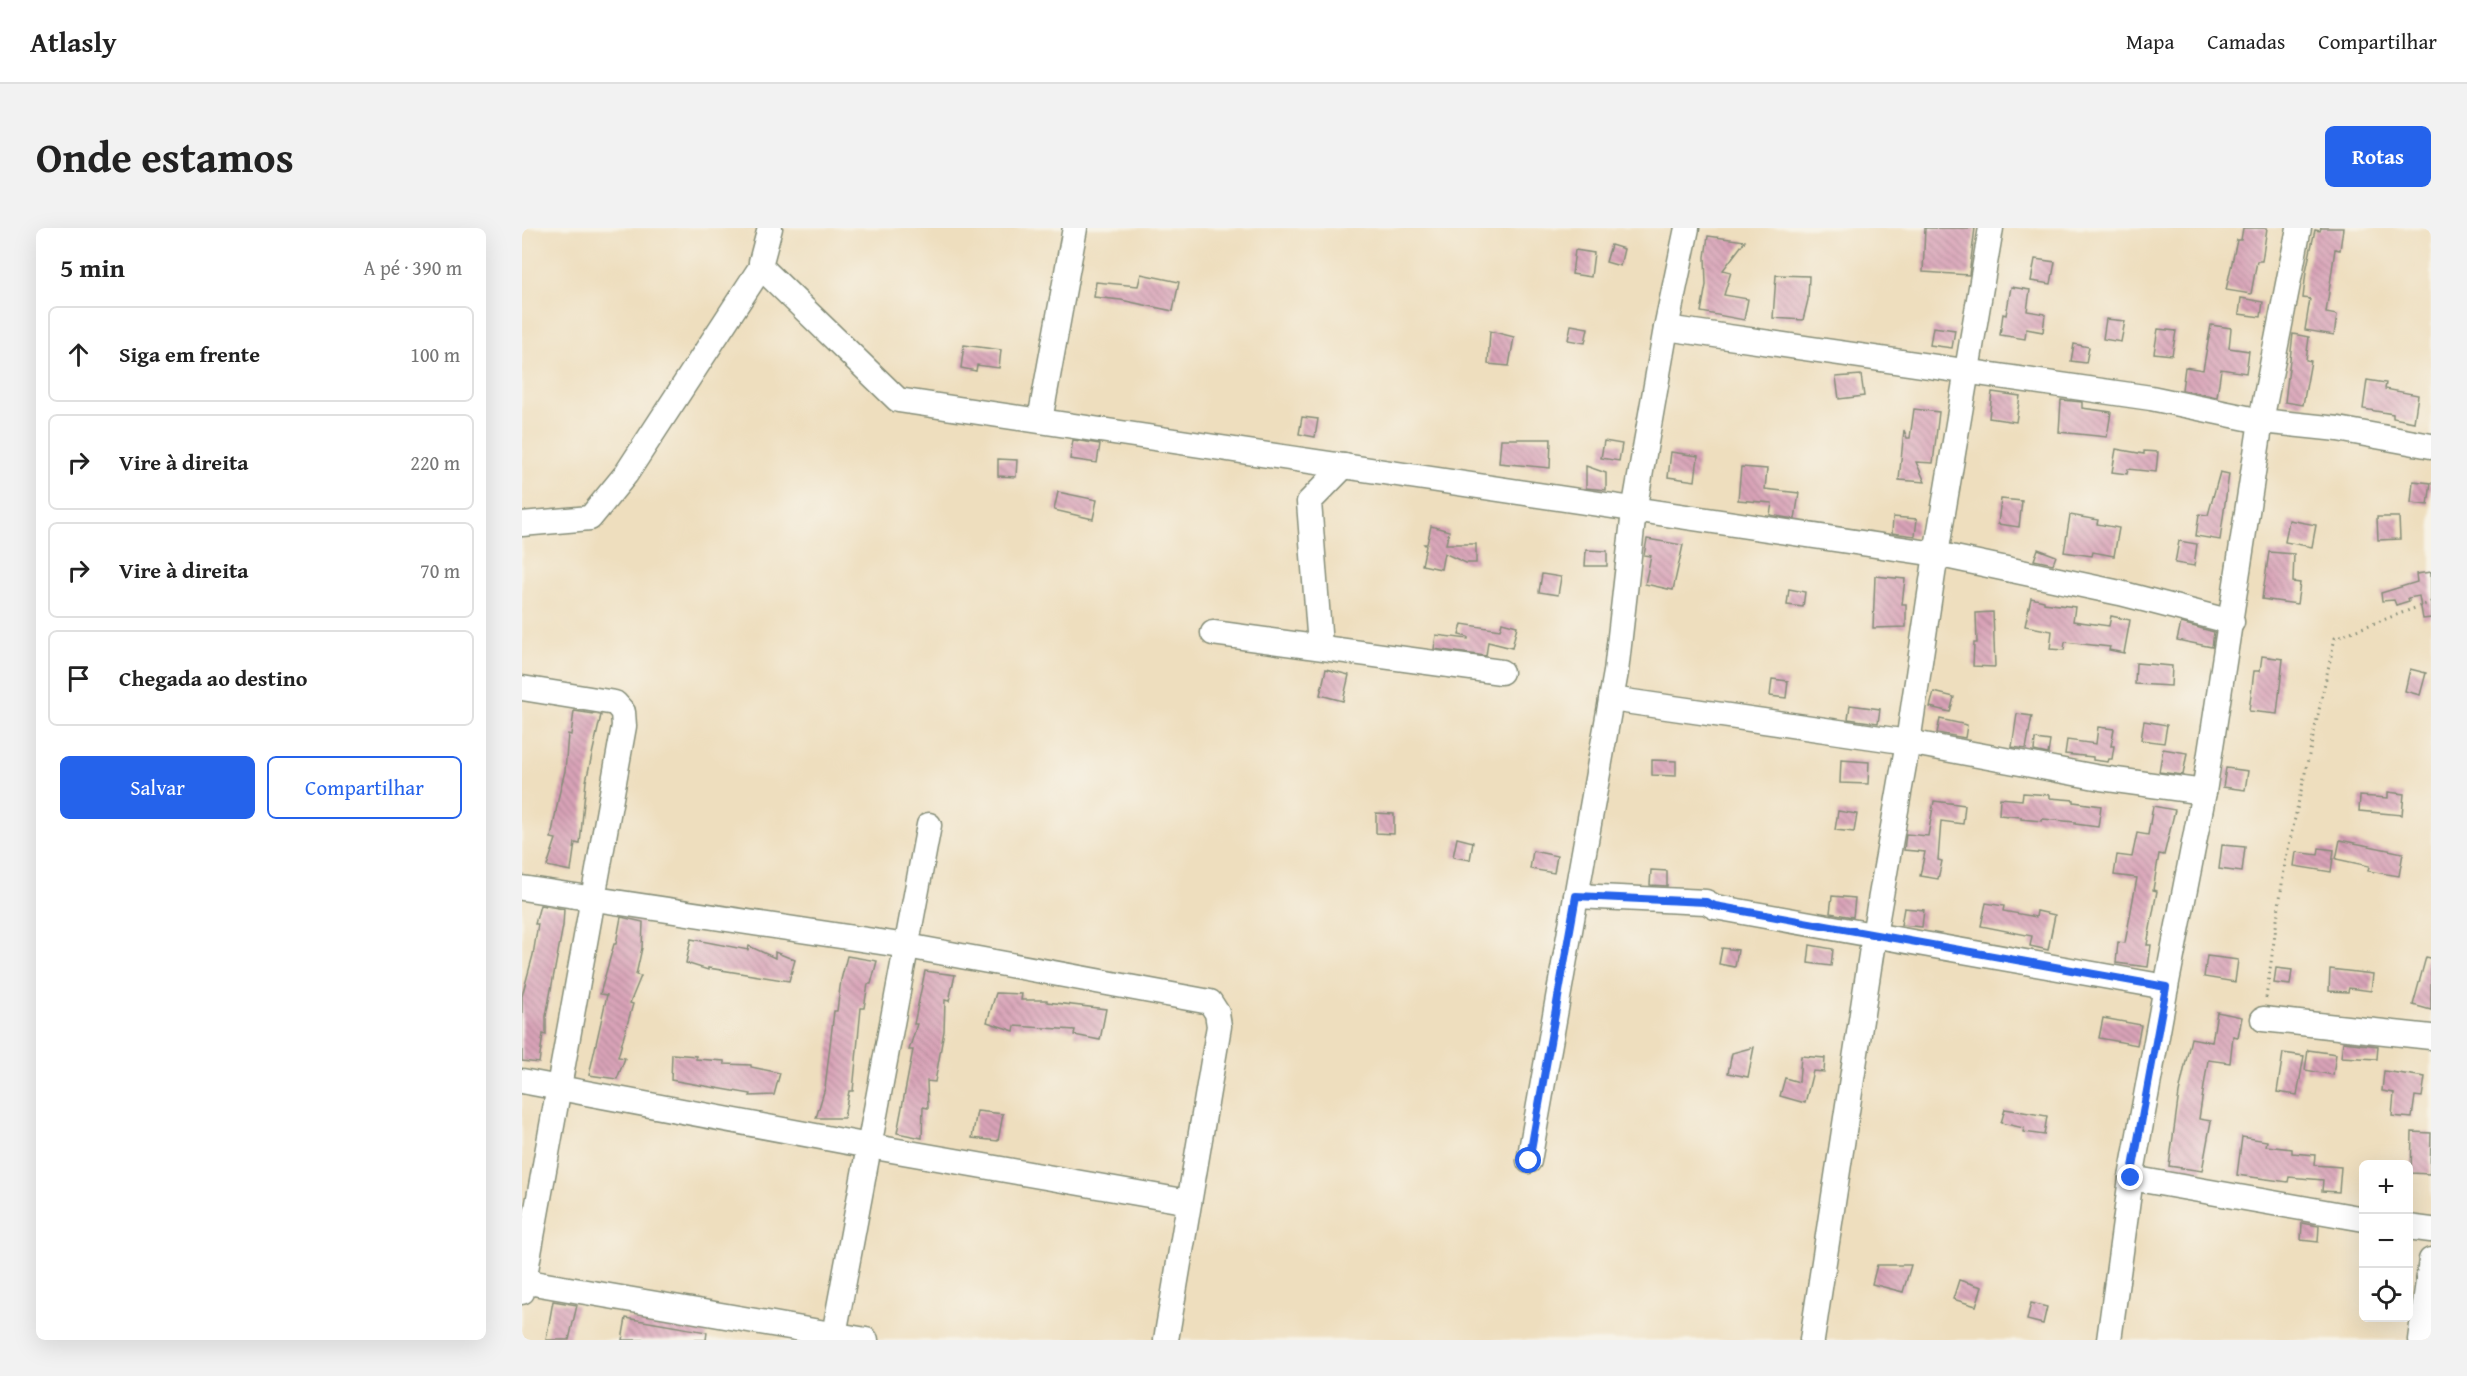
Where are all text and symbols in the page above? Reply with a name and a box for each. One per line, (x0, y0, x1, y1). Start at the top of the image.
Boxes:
text: Atlasly (30, 21, 117, 62)
text: Mapa (2126, 26, 2174, 57)
text: Camadas (2207, 26, 2285, 57)
text: Compartilhar (2318, 26, 2437, 57)
text: Onde estamos (36, 126, 294, 187)
button: Rotas (2325, 126, 2431, 187)
text: 5 min (60, 248, 125, 287)
text: A pé · 390 m (364, 253, 462, 282)
icon: ahead (62, 338, 95, 371)
text: Siga em frente (119, 338, 260, 370)
text: 100 m (410, 340, 460, 369)
icon: right (62, 446, 95, 479)
text: Vire à direita (119, 446, 249, 478)
text: 220 m (410, 448, 460, 477)
icon: right (62, 554, 95, 587)
text: Vire à direita (119, 554, 249, 586)
text: 70 m (420, 556, 460, 585)
icon: arrive (62, 662, 95, 695)
text: Chegada ao destino (119, 662, 307, 694)
button: Salvar (60, 756, 255, 819)
button: Compartilhar (267, 756, 462, 819)
route start (1515, 1147, 1541, 1173)
map controls (2359, 1160, 2413, 1322)
button: + (2359, 1160, 2413, 1214)
route end (2117, 1164, 2143, 1190)
button: − (2359, 1214, 2413, 1268)
button: locate (2359, 1268, 2413, 1322)

